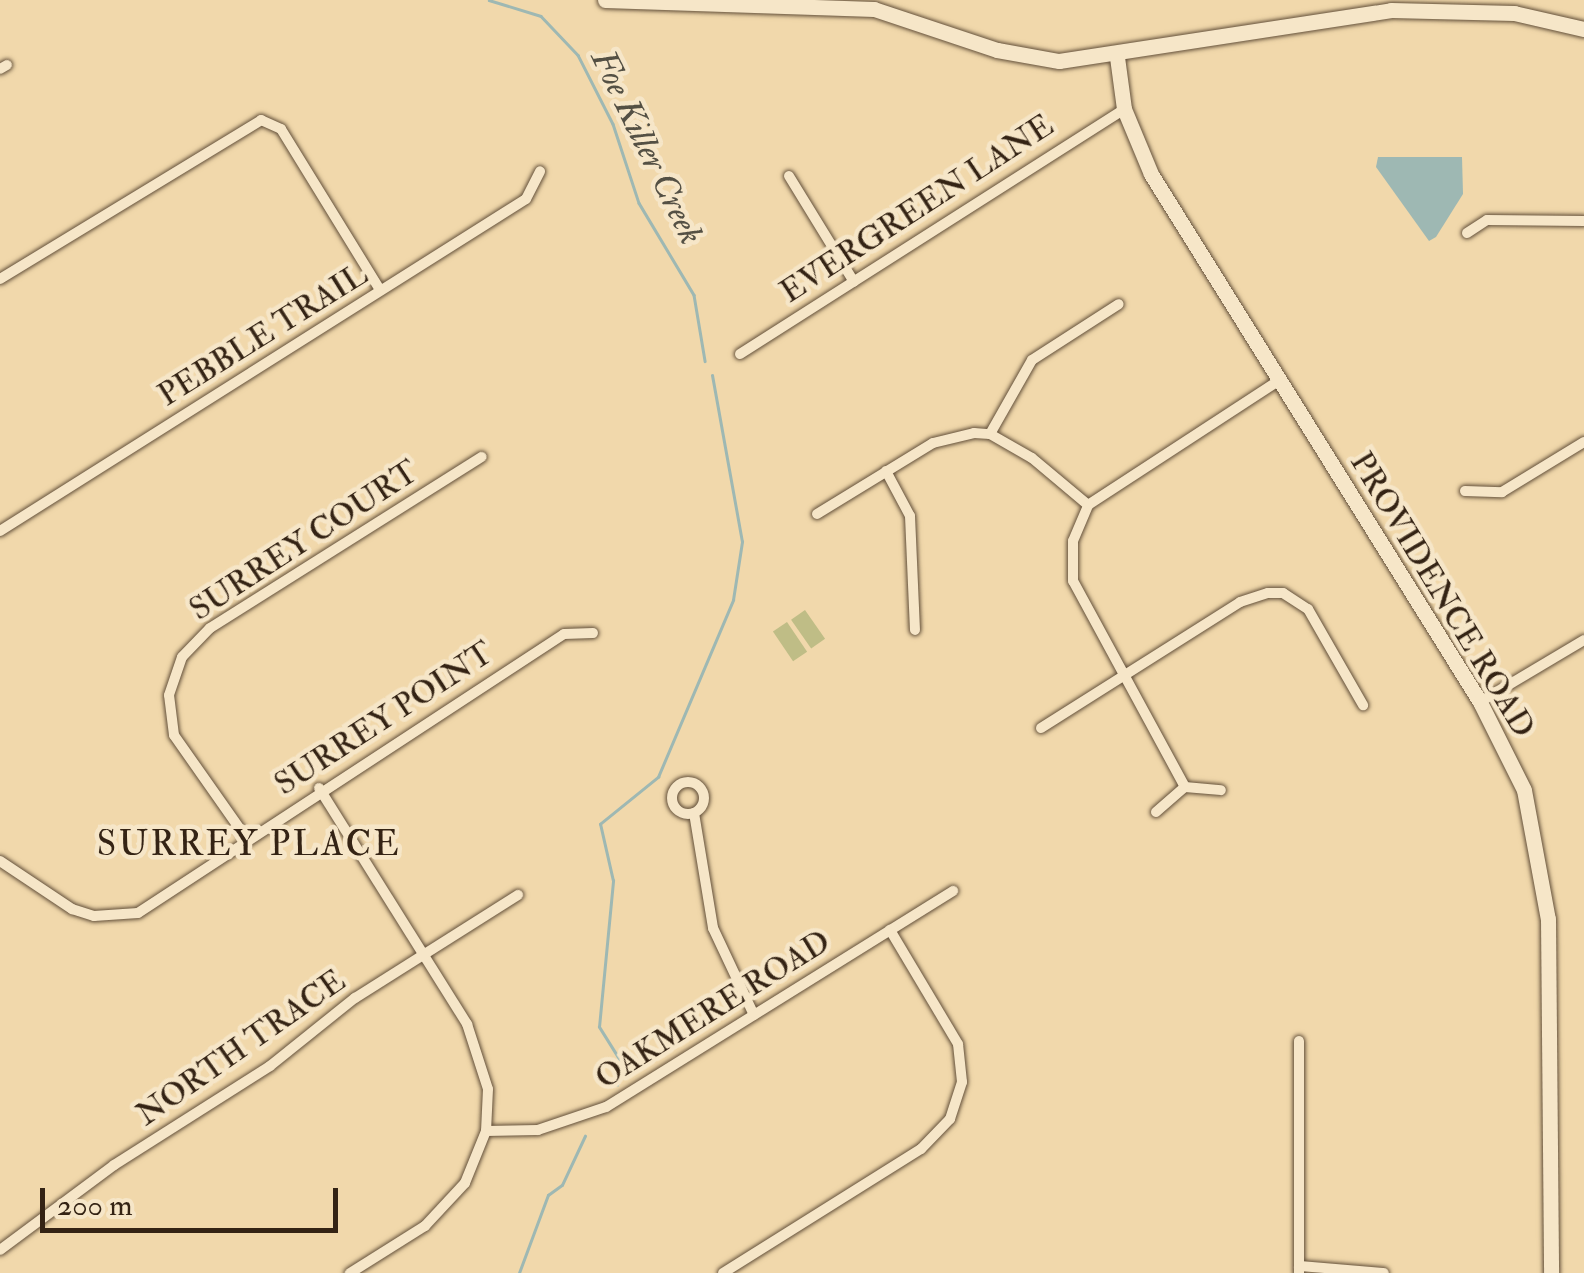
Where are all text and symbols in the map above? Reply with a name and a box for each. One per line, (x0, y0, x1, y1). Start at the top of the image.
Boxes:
water label: Foe Killer Creek (582, 43, 712, 251)
street label: EVERGREEN LANE (773, 106, 1061, 312)
street label: PEBBLE TRAIL (151, 255, 375, 415)
street label: PROVIDENCE ROAD (1342, 445, 1542, 745)
street label: SURREY COURT (183, 453, 425, 629)
street label: SURREY POINT (268, 634, 500, 804)
district label: SURREY PLACE (97, 823, 401, 865)
street label: OAKMERE ROAD (589, 922, 837, 1098)
street label: NORTH TRACE (129, 962, 353, 1134)
scale bar (45, 1168, 342, 1230)
text: 200 m (57, 1187, 133, 1224)

